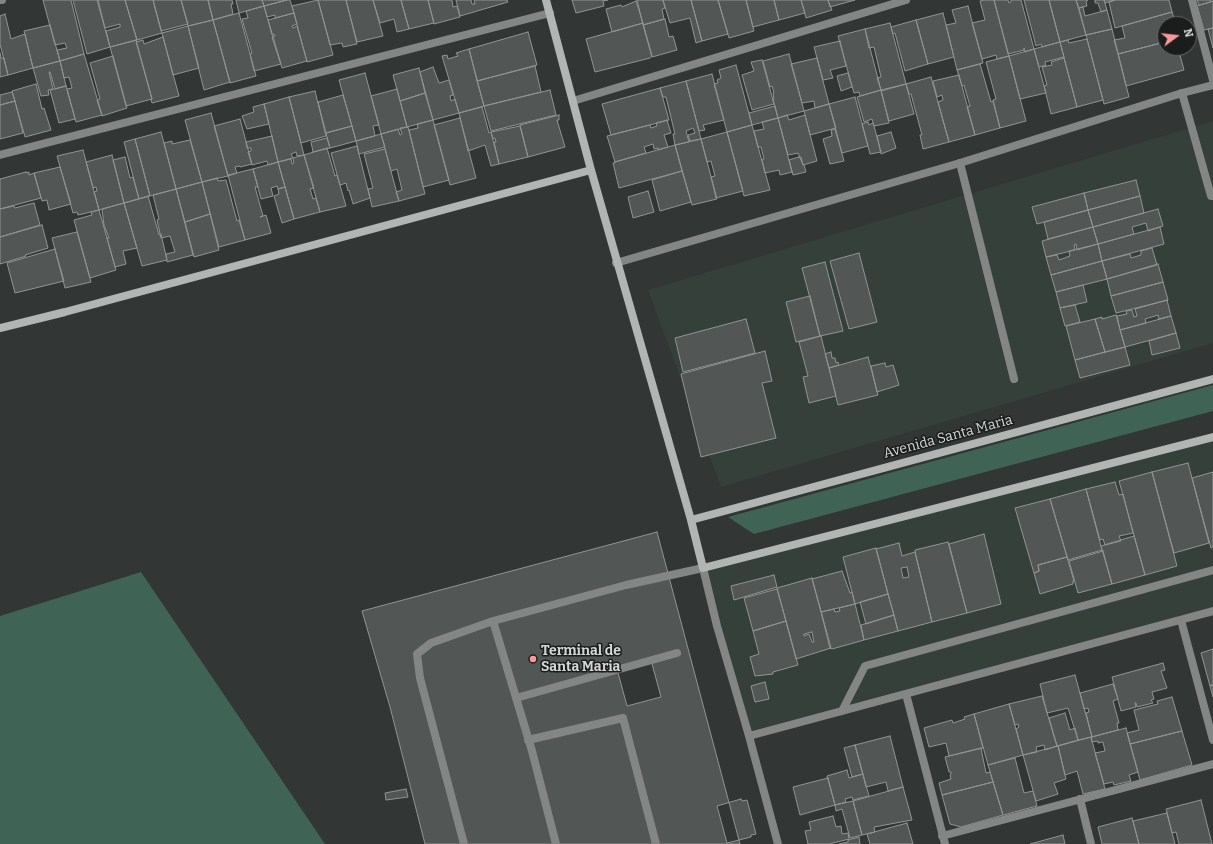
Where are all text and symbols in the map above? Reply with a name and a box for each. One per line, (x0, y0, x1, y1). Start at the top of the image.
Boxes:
north arrow (1157, 16, 1197, 56)
text: N (1181, 27, 1195, 39)
street label: Avenida Santa Maria (882, 412, 1014, 462)
place label: Terminal de Santa Maria (541, 643, 621, 676)
marker: Terminal de Santa Maria (528, 654, 538, 664)

